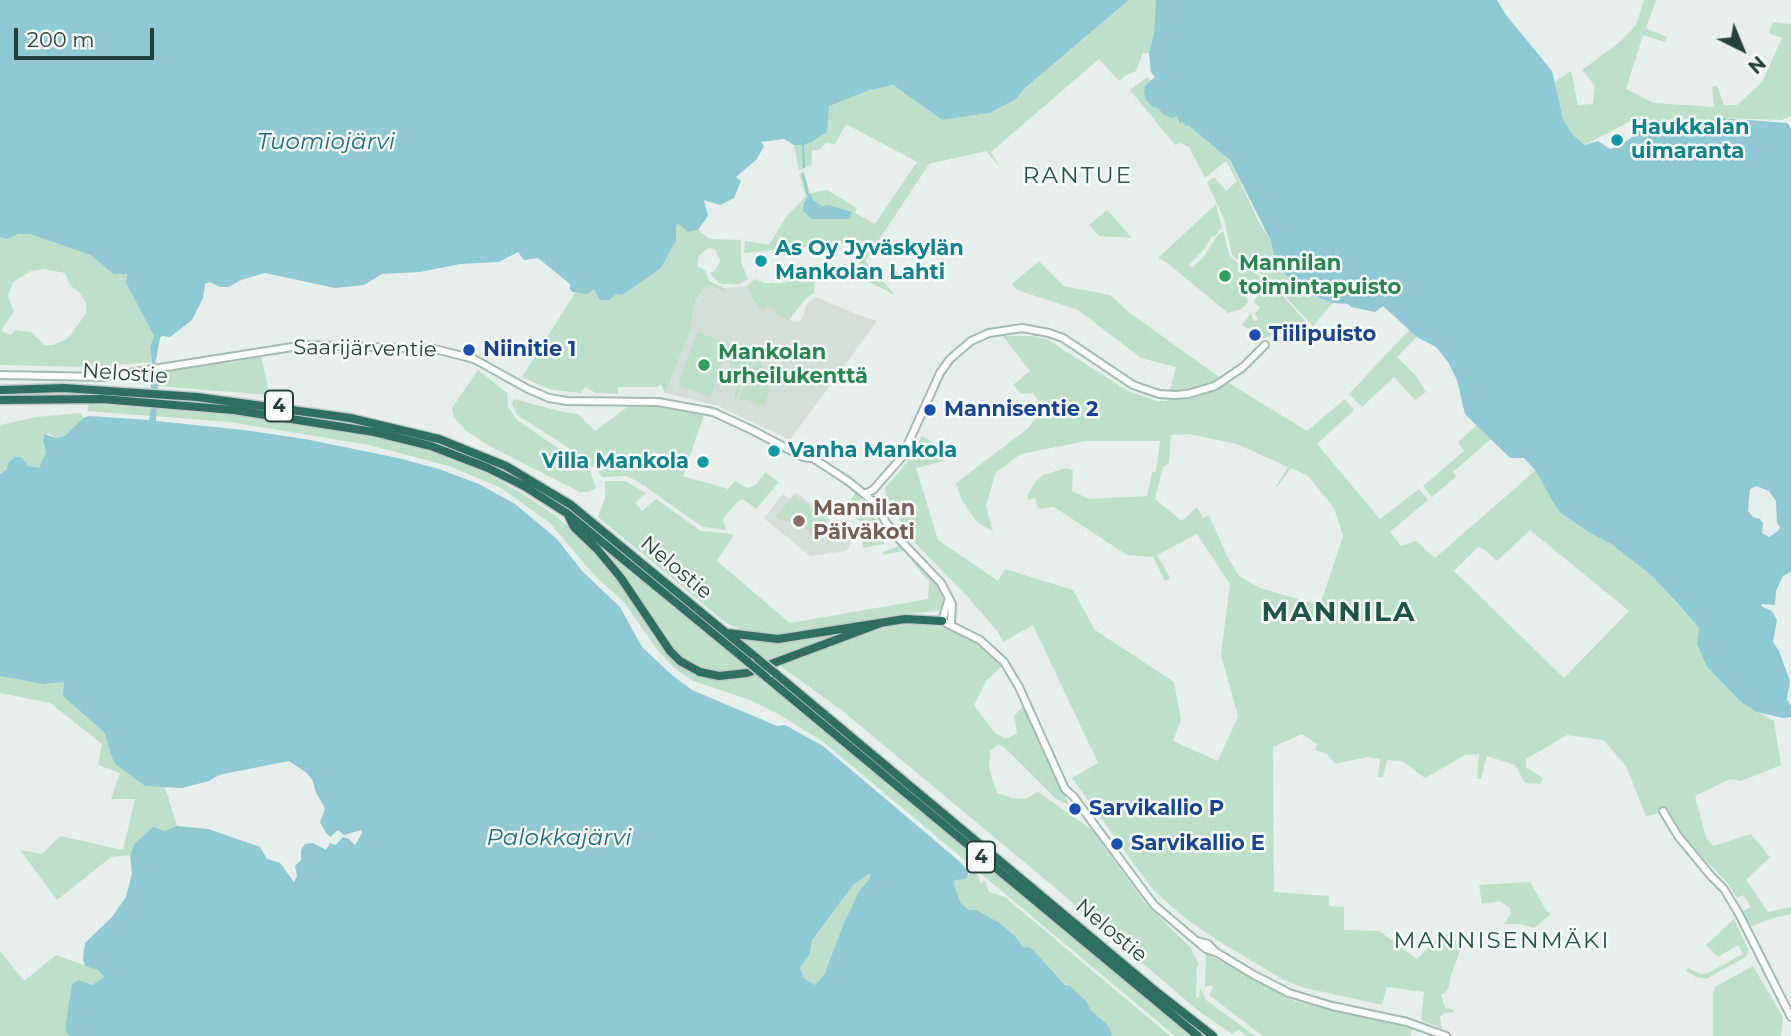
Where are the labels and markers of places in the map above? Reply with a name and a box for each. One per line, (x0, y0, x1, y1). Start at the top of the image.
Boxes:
place label: Haukkalan uimaranta (1631, 115, 1749, 165)
marker: Haukkalan uimaranta (1609, 132, 1625, 148)
place label: As Oy Jyväskylän Mankolan Lahti (775, 236, 964, 286)
place label: Mannilan toimintapuisto (1239, 251, 1401, 301)
marker: As Oy Jyväskylän Mankolan Lahti (753, 253, 769, 269)
marker: Mannilan toimintapuisto (1217, 268, 1233, 284)
place label: Tiilipuisto (1269, 322, 1376, 348)
marker: Tiilipuisto (1247, 327, 1263, 343)
place label: Niinitie 1 (483, 337, 576, 363)
place label: Mankolan urheilukenttä (718, 340, 868, 390)
marker: Niinitie 1 (461, 342, 477, 358)
marker: Mankolan urheilukenttä (696, 357, 712, 373)
place label: Mannisentie 2 (944, 397, 1098, 423)
marker: Mannisentie 2 (922, 402, 938, 418)
place label: Vanha Mankola (788, 438, 957, 464)
marker: Vanha Mankola (766, 443, 782, 459)
place label: Villa Mankola (542, 449, 689, 475)
marker: Villa Mankola (695, 454, 711, 470)
place label: Mannilan Päiväkoti (813, 496, 915, 546)
marker: Mannilan Päiväkoti (791, 513, 807, 529)
place label: Sarvikallio P (1089, 796, 1224, 822)
marker: Sarvikallio P (1067, 801, 1083, 817)
place label: Sarvikallio E (1131, 831, 1265, 857)
marker: Sarvikallio E (1109, 836, 1125, 852)

